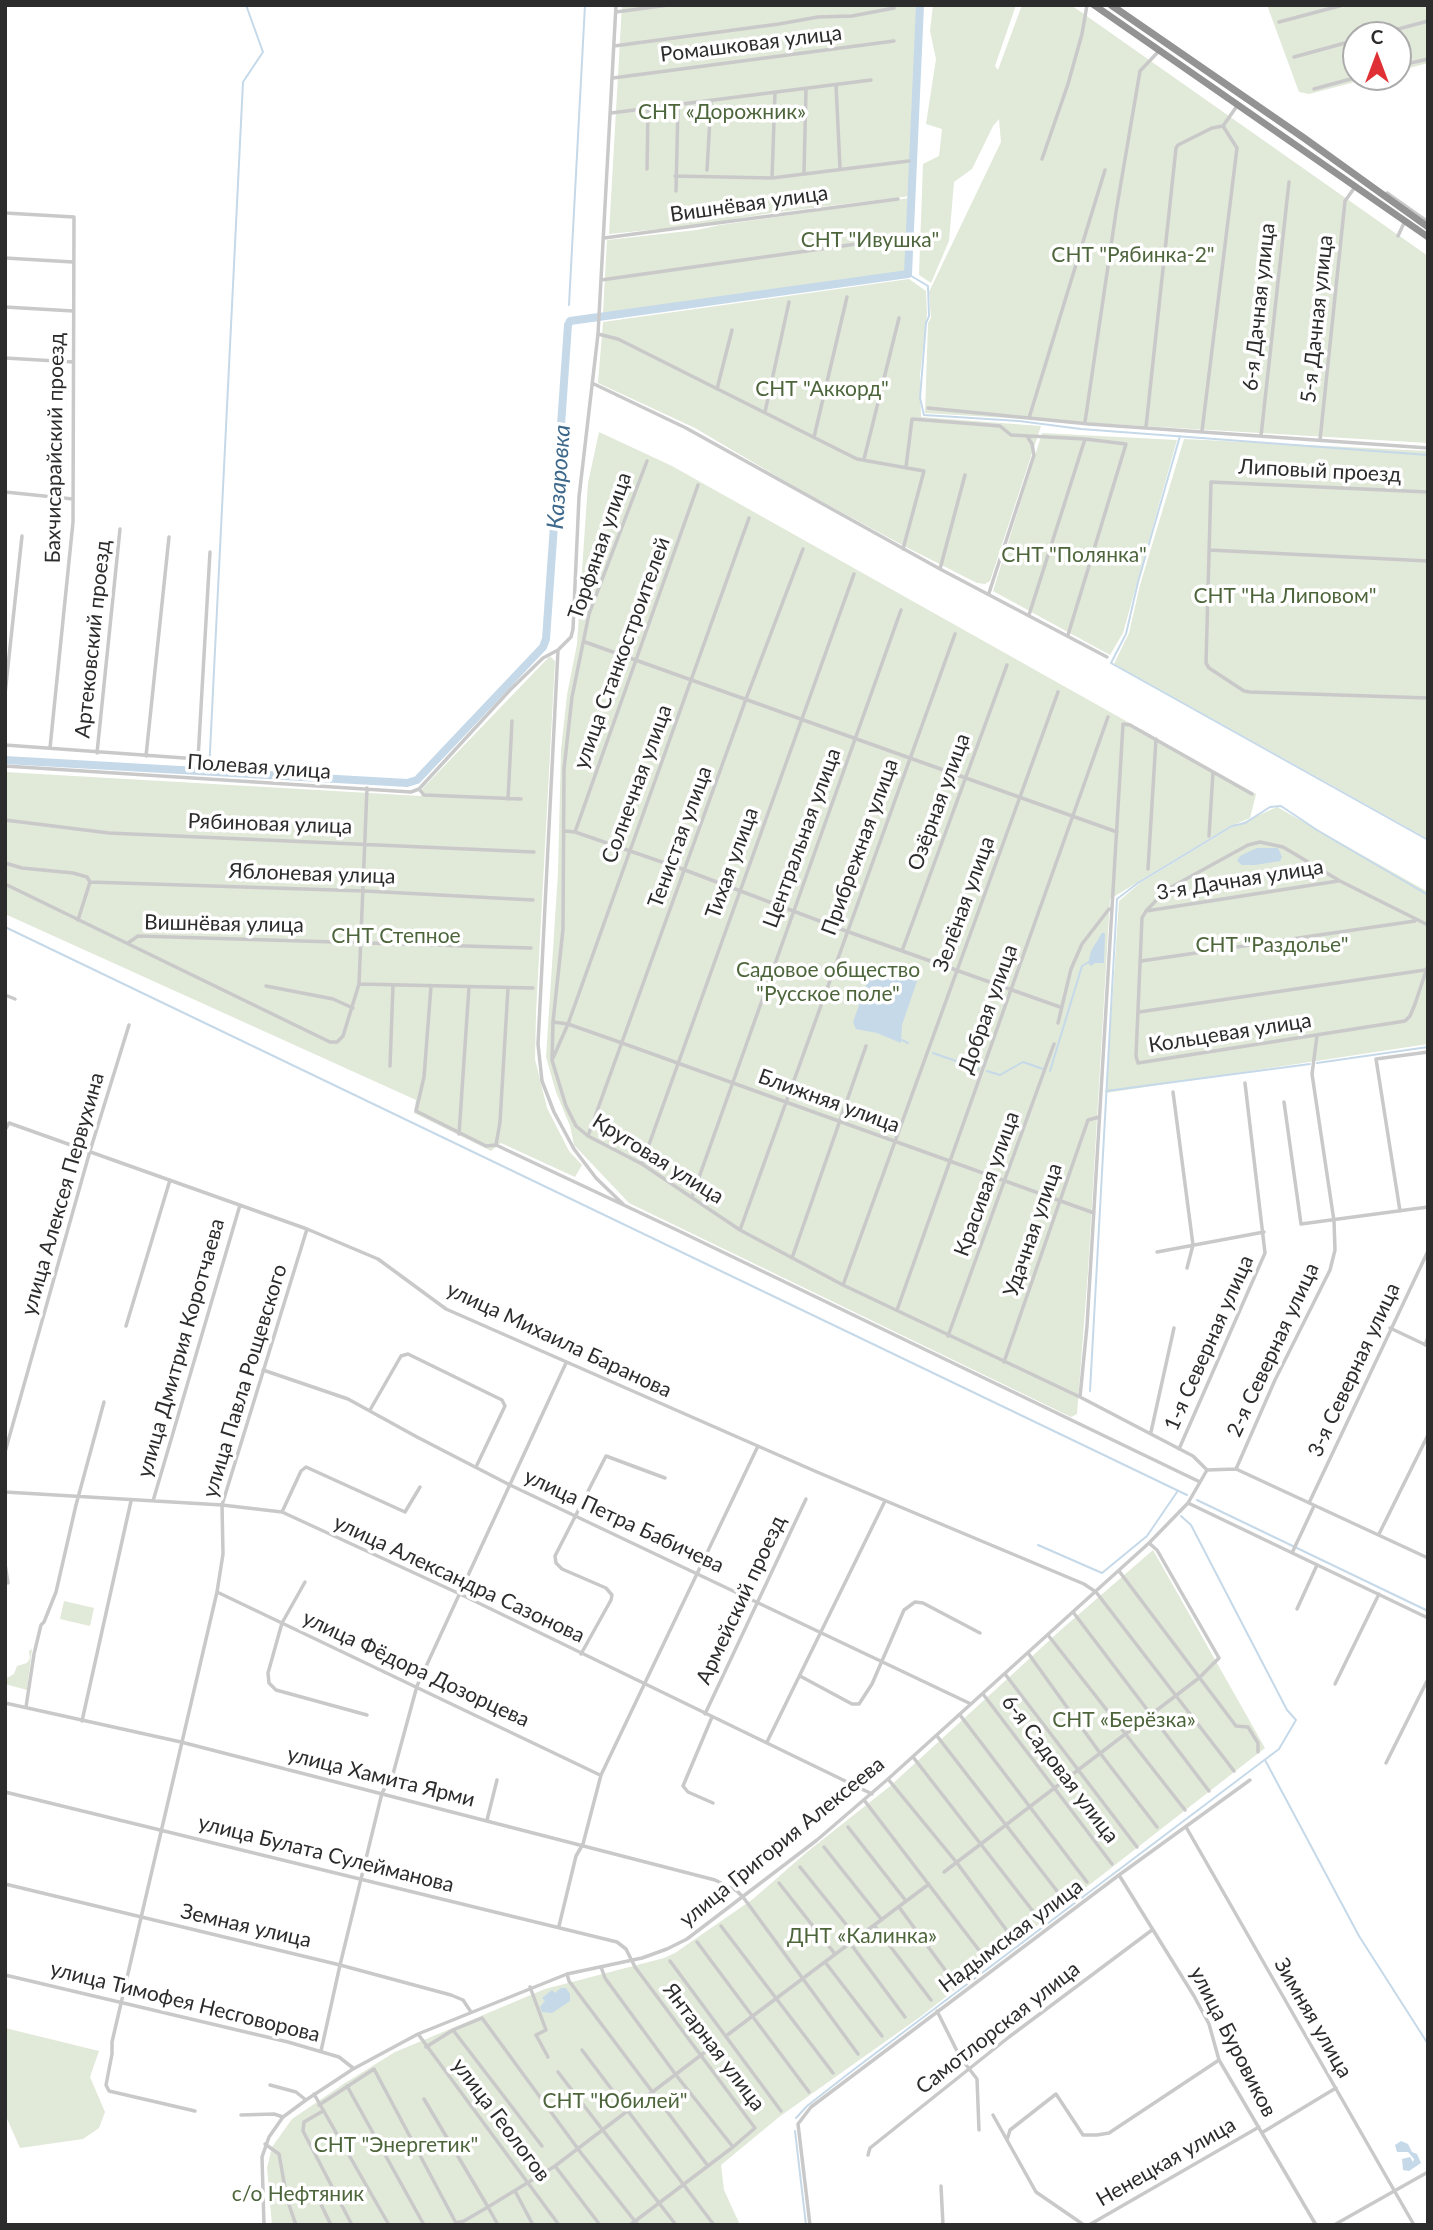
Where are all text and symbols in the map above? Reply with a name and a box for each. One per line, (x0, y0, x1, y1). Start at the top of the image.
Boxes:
street label: Ромашковая улица (659, 20, 843, 68)
north arrow (1342, 21, 1412, 91)
text: С (1371, 25, 1383, 48)
park label: СНТ «Дорожник» (638, 99, 806, 125)
street label: Вишнёвая улица (668, 180, 830, 228)
street label: 6-я Дачная улица (1238, 222, 1280, 392)
park label: СНТ "Ивушка" (801, 227, 939, 253)
street label: 5-я Дачная улица (1296, 234, 1338, 404)
park label: СНТ "Рябинка-2" (1051, 242, 1215, 268)
street label: Бахчисарайский проезд (40, 332, 70, 564)
park label: СНТ "Аккорд" (755, 376, 889, 402)
water label: Казаровка (542, 424, 576, 530)
street label: Липовый проезд (1238, 454, 1402, 488)
street label: Торфяная улица (563, 469, 637, 623)
street label: улица Станкостроителей (568, 534, 676, 772)
street label: Артековский проезд (70, 539, 116, 739)
park label: СНТ "Полянка" (1001, 542, 1147, 568)
park label: СНТ "На Липовом" (1194, 583, 1376, 609)
street label: Солнечная улица (597, 701, 677, 867)
street label: Озёрная улица (903, 730, 975, 874)
street label: Центральная улица (758, 745, 846, 931)
street label: Полевая улица (186, 749, 332, 785)
street label: Прибрежная улица (816, 755, 904, 939)
street label: Тенистая улица (643, 763, 717, 911)
street label: Тихая улица (700, 804, 764, 922)
street label: Рябиновая улица (187, 809, 353, 839)
street label: Зелёная улица (928, 833, 1000, 975)
street label: 3-я Дачная улица (1155, 854, 1325, 906)
street label: Яблоневая улица (228, 858, 396, 890)
street label: Вишнёвая улица (144, 910, 304, 938)
park label: СНТ Степное (331, 923, 461, 949)
park label: СНТ "Раздолье" (1196, 932, 1348, 958)
street label: Добрая улица (953, 941, 1023, 1077)
park label: Садовое общество "Русское поле" (736, 957, 920, 1007)
street label: Кольцевая улица (1147, 1008, 1313, 1058)
street label: Ближняя улица (755, 1064, 903, 1138)
street label: улица Алексея Первухина (16, 1070, 110, 1318)
street label: Красивая улица (949, 1108, 1025, 1260)
street label: Круговая улица (588, 1109, 728, 1209)
street label: Удачная улица (998, 1160, 1068, 1300)
street label: улица Дмитрия Коротчаева (132, 1216, 230, 1480)
street label: 1-я Северная улица (1159, 1251, 1259, 1435)
street label: 2-я Северная улица (1222, 1259, 1324, 1441)
street label: улица Павла Рощевского (197, 1261, 293, 1501)
street label: улица Михаила Баранова (442, 1277, 676, 1403)
street label: 3-я Северная улица (1303, 1279, 1405, 1461)
street label: улица Петра Бабичева (520, 1464, 728, 1578)
street label: улица Александра Сазонова (329, 1510, 589, 1648)
street label: Армейский проезд (691, 1512, 791, 1688)
street label: улица Фёдора Дозорцева (299, 1605, 533, 1733)
street label: 6-я Садовая улица (996, 1690, 1124, 1848)
park label: СНТ «Берёзка» (1052, 1707, 1196, 1733)
street label: улица Хамита Ярми (285, 1742, 477, 1812)
street label: улица Григория Алексеева (675, 1752, 889, 1932)
street label: улица Булата Сулейманова (195, 1810, 457, 1898)
street label: Надымская улица (934, 1874, 1088, 1998)
street label: Земная улица (178, 1899, 314, 1953)
park label: ДНТ «Калинка» (787, 1923, 937, 1949)
street label: Зимняя улица (1269, 1954, 1357, 2082)
street label: улица Тимофея Несговорова (48, 1956, 322, 2048)
street label: Самотлорская улица (911, 1956, 1085, 2100)
street label: улица Буровиков (1184, 1963, 1282, 2121)
street label: Янтарная улица (658, 1978, 770, 2116)
street label: улица Геологов (446, 2053, 556, 2187)
park label: СНТ "Юбилей" (542, 2088, 688, 2114)
street label: Ненецкая улица (1092, 2112, 1240, 2212)
park label: СНТ "Энергетик" (314, 2132, 478, 2158)
park label: с/о Нефтяник (232, 2181, 364, 2207)

